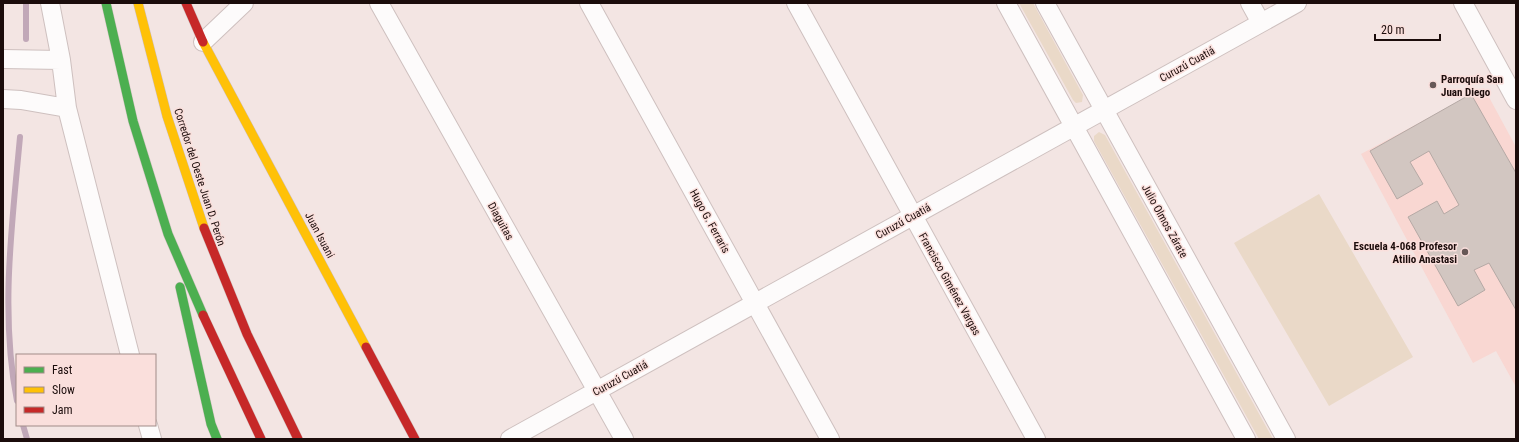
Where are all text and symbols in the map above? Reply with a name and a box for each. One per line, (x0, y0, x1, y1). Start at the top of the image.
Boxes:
scale bar (1375, 16, 1440, 42)
text: 20 m (1381, 23, 1405, 37)
street label: Curuzú Cuatiá (1158, 44, 1217, 85)
place label: Parroquía San Juan Diego (1441, 73, 1503, 99)
marker: Parroquía San Juan Diego (1428, 80, 1438, 90)
street label: Corredor del Oeste Juan D. Perón (171, 107, 228, 248)
street label: Julio Olmos Zárate (1139, 182, 1190, 260)
street label: Hugo G. Ferraris (687, 187, 732, 255)
street label: Diaguitas (485, 200, 516, 242)
street label: Curuzú Cuatiá (874, 201, 933, 242)
street label: Juan Isuani (302, 210, 337, 260)
street label: Francisco Giménez Vargas (916, 231, 983, 338)
place label: Escuela 4-068 Profesor Atilio Anastasi (1354, 240, 1457, 266)
marker: Escuela 4-068 Profesor Atilio Anastasi (1460, 247, 1470, 257)
legend (16, 354, 156, 426)
street label: Curuzú Cuatiá (591, 358, 650, 399)
text: Fast (52, 363, 73, 377)
text: Slow (52, 383, 75, 397)
text: Jam (52, 403, 73, 417)

